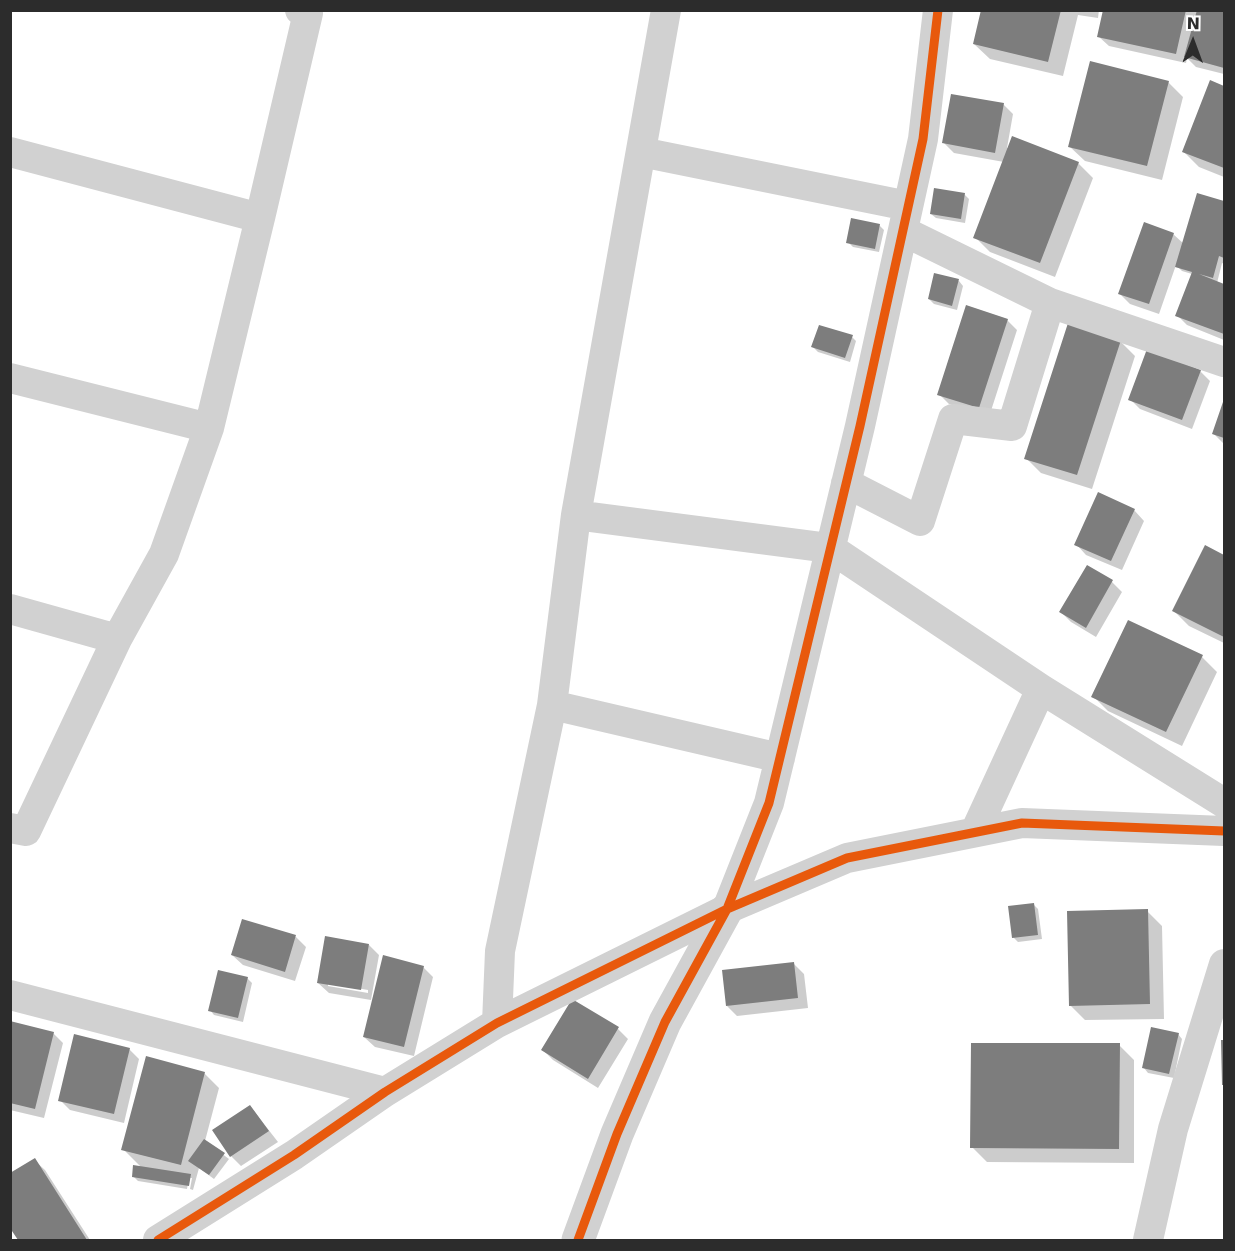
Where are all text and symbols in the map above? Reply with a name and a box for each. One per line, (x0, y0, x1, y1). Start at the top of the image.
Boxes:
north arrow (1163, 12, 1223, 72)
text: N (1186, 14, 1200, 33)

